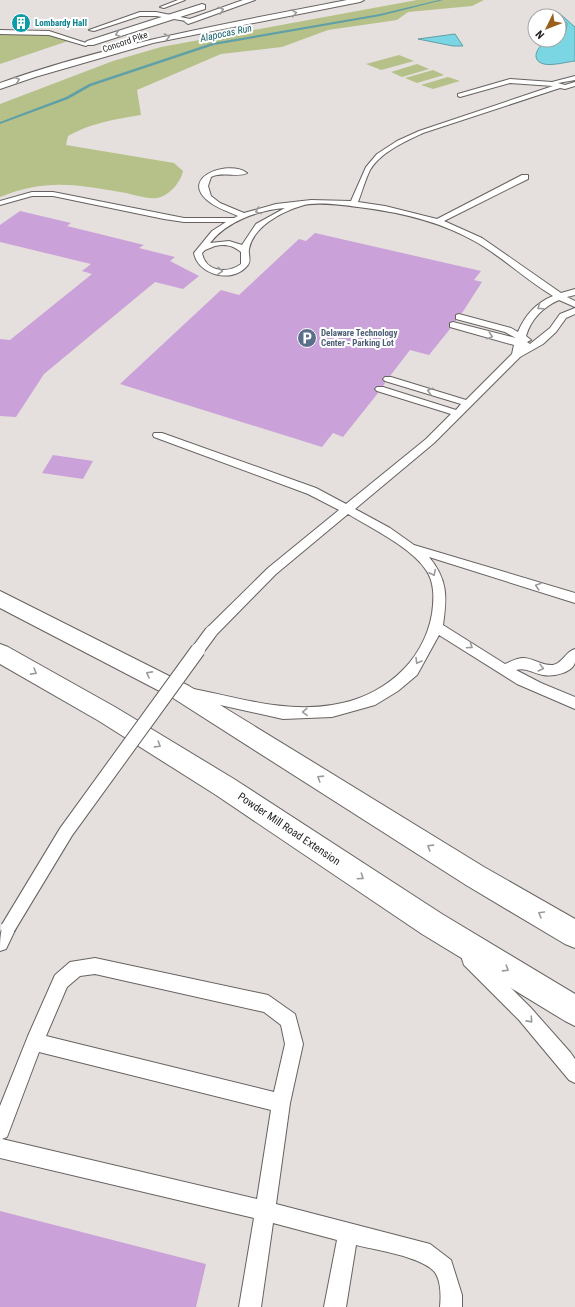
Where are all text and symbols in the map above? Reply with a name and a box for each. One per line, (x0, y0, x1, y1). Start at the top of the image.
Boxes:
one-way arrow (218, 6, 225, 15)
north arrow (527, 8, 567, 48)
one-way arrow (291, 9, 297, 17)
building icon: Lombardy Hall (10, 12, 32, 34)
place label: Lombardy Hall (35, 18, 87, 28)
water label: Alapocas Run (198, 22, 253, 44)
text: N (533, 27, 547, 41)
one-way arrow (115, 29, 122, 37)
street label: Concord Pike (101, 30, 149, 54)
one-way arrow (164, 34, 170, 42)
one-way arrow (14, 76, 21, 85)
one-way arrow (255, 206, 262, 215)
one-way arrow (216, 267, 223, 276)
one-way arrow (538, 302, 545, 309)
parking icon: Delaware Technology Center - Parking Lot (296, 327, 318, 349)
place label: Delaware Technology Center - Parking Lot (321, 328, 397, 348)
one-way arrow (487, 331, 494, 340)
one-way arrow (426, 388, 433, 396)
one-way arrow (429, 569, 436, 576)
one-way arrow (535, 582, 542, 591)
one-way arrow (466, 641, 473, 649)
one-way arrow (416, 657, 423, 664)
one-way arrow (537, 664, 544, 672)
one-way arrow (30, 667, 37, 674)
one-way arrow (146, 672, 153, 679)
one-way arrow (302, 708, 308, 716)
one-way arrow (154, 740, 161, 748)
one-way arrow (317, 775, 324, 782)
street label: Powder Mill Road Extension (235, 790, 343, 868)
one-way arrow (427, 845, 434, 852)
one-way arrow (357, 872, 364, 879)
one-way arrow (538, 912, 545, 919)
one-way arrow (502, 965, 509, 972)
one-way arrow (525, 1015, 533, 1023)

